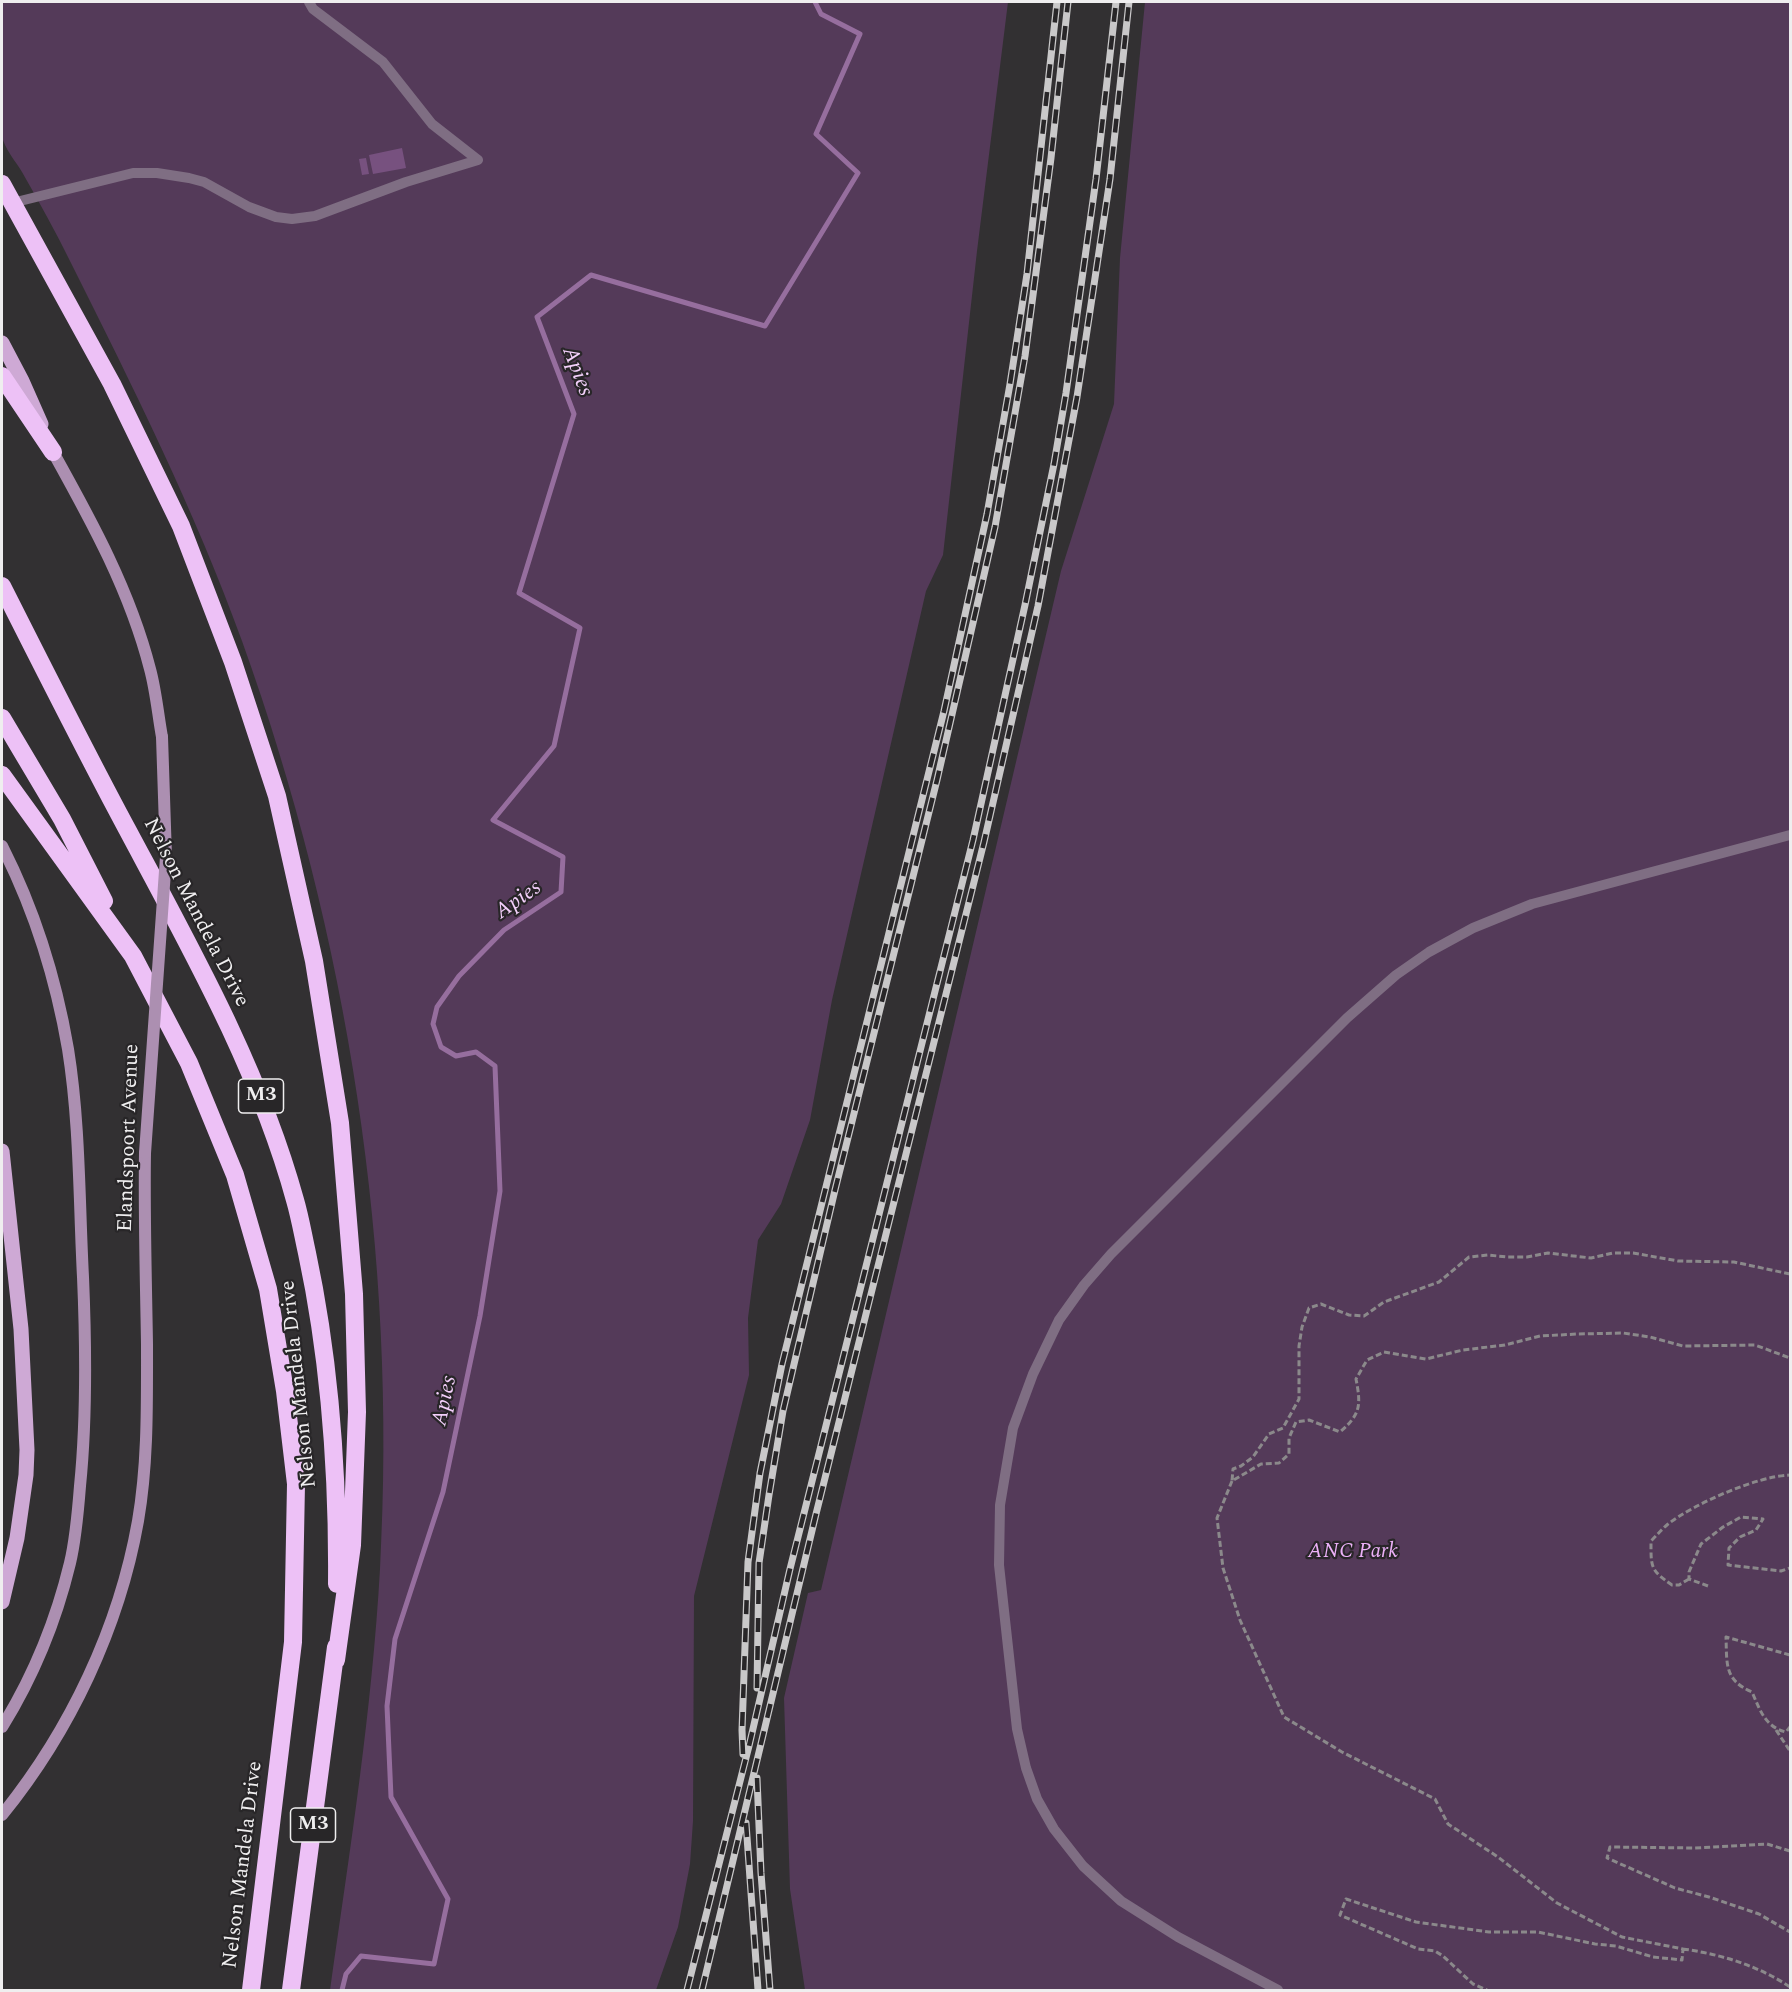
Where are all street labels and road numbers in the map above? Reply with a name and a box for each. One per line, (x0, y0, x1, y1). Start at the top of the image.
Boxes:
street label: Nelson Mandela Drive (136, 814, 254, 1012)
street label: Elandspoort Avenue (114, 1043, 146, 1233)
road number: M3 (238, 1079, 284, 1113)
street label: Nelson Mandela Drive (277, 1279, 323, 1489)
street label: Nelson Mandela Drive (219, 1760, 269, 1970)
road number: M3 (290, 1808, 336, 1842)

